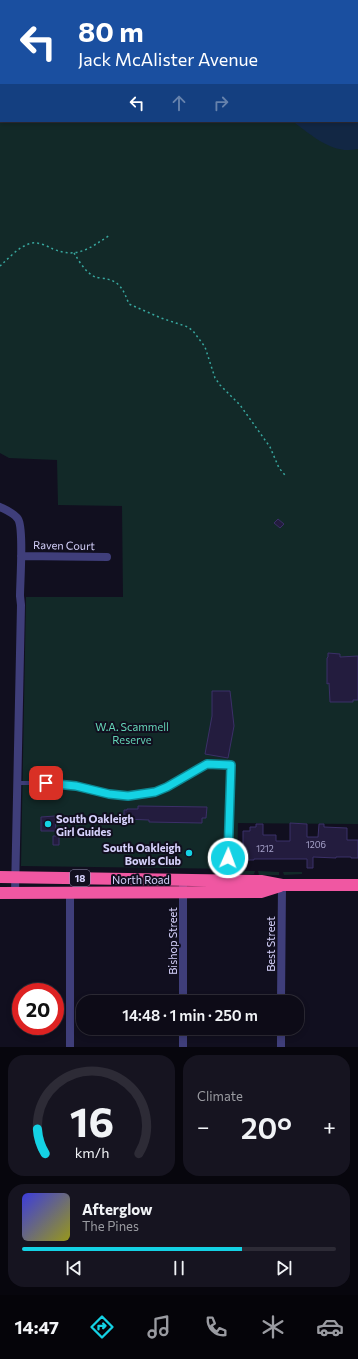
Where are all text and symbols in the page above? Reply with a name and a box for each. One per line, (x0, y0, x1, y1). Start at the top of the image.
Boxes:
text: 80 m (78, 14, 144, 48)
icon: left (12, 16, 64, 68)
text: Jack McAlister Avenue (78, 48, 258, 70)
icon: left (126, 92, 148, 114)
icon: ahead (168, 92, 190, 114)
icon: right (210, 92, 232, 114)
street label: Raven Court (33, 538, 95, 552)
park label: W.A. Scammell Reserve (95, 720, 169, 746)
pin (29, 766, 63, 800)
icon: arrive (35, 772, 57, 794)
place label: South Oakleigh Girl Guides (56, 812, 134, 838)
marker: South Oakleigh Girl Guides (43, 819, 53, 829)
position arrow (207, 837, 249, 879)
house number: 1206 (306, 839, 326, 850)
place label: South Oakleigh Bowls Club (103, 841, 181, 867)
house number: 1212 (256, 843, 274, 854)
marker: South Oakleigh Bowls Club (184, 848, 194, 858)
road number: 18 (70, 870, 90, 886)
street label: North Road (112, 873, 170, 886)
street label: Bishop Street (166, 907, 179, 975)
street label: Best Street (264, 916, 277, 972)
speed limit sign: 20 (12, 983, 64, 1035)
text: 14:48 · 1 min · 250 m (122, 1006, 258, 1024)
text: Climate (197, 1088, 243, 1104)
text: 16 (69, 1094, 114, 1145)
text: 20° (241, 1108, 292, 1145)
text: − (197, 1113, 210, 1140)
text: + (323, 1113, 336, 1140)
text: km/h (74, 1142, 109, 1160)
text: Afterglow (82, 1200, 152, 1218)
text: The Pines (82, 1218, 139, 1234)
icon: previous (63, 1257, 85, 1279)
icon: pause (168, 1257, 190, 1279)
icon: next (273, 1257, 295, 1279)
icon: directions (88, 1313, 116, 1341)
icon: music (145, 1313, 173, 1341)
icon: phone (202, 1313, 230, 1341)
icon: climate (259, 1313, 287, 1341)
icon: car (316, 1313, 344, 1341)
text: 14:47 (14, 1316, 59, 1338)

